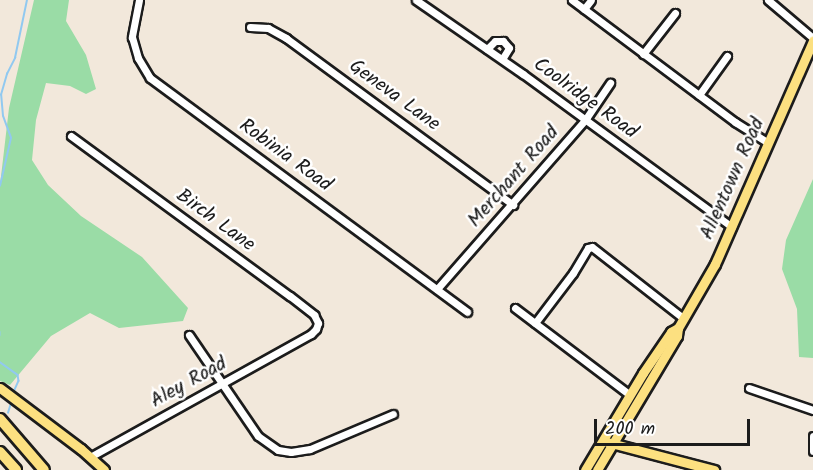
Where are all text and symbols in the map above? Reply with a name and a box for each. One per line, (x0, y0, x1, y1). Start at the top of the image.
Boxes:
street label: Coolridge Road (528, 53, 642, 145)
street label: Geneva Lane (344, 55, 444, 137)
street label: Robinia Road (234, 114, 336, 198)
street label: Allentown Road (695, 114, 771, 244)
street label: Merchant Road (463, 121, 565, 233)
street label: Birch Lane (171, 184, 259, 258)
street label: Aley Road (147, 352, 231, 414)
scale bar (597, 407, 753, 445)
text: 200 m (605, 415, 655, 444)

